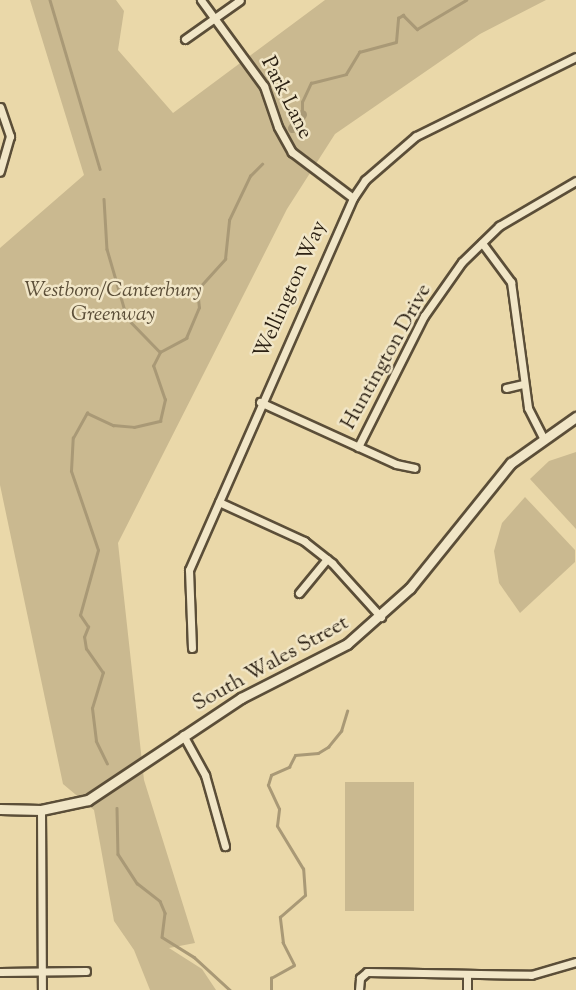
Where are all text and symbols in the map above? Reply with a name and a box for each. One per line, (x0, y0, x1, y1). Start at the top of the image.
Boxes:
street label: Park Lane (255, 53, 317, 143)
street label: Wellington Way (249, 217, 333, 363)
park label: Westboro/Canterbury Greenway (24, 278, 202, 328)
street label: Huntington Drive (337, 280, 437, 434)
street label: South Wales Street (189, 611, 353, 717)

